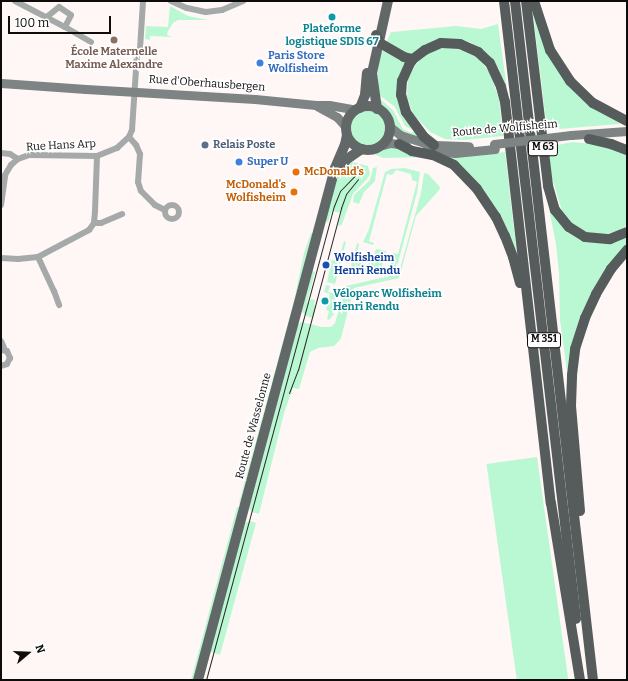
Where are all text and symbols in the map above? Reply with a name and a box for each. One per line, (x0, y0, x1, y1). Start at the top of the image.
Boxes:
scale bar (10, 8, 113, 34)
marker: Plateforme logistique SDIS 67 (327, 12, 337, 22)
text: 100 m (15, 16, 49, 30)
place label: Plateforme logistique SDIS 67 (285, 23, 379, 49)
marker: École Maternelle Maxime Alexandre (109, 35, 119, 45)
place label: École Maternelle Maxime Alexandre (65, 46, 163, 72)
place label: Paris Store Wolfisheim (268, 50, 328, 76)
marker: Paris Store Wolfisheim (255, 58, 265, 68)
street label: Rue d'Oberhausbergen (148, 73, 266, 95)
street label: Route de Wolfisheim (452, 118, 558, 140)
street label: Rue Hans Arp (26, 138, 96, 154)
place label: Relais Poste (213, 138, 275, 152)
marker: Relais Poste (200, 140, 210, 150)
road number: M 63 (527, 140, 559, 156)
place label: Super U (247, 155, 288, 169)
marker: Super U (234, 157, 244, 167)
place label: McDonald's (304, 165, 364, 179)
marker: McDonald's (291, 167, 301, 177)
place label: McDonald's Wolfisheim (226, 179, 286, 205)
marker: McDonald's Wolfisheim (289, 187, 299, 197)
place label: Wolfisheim Henri Rendu (334, 252, 400, 278)
marker: Wolfisheim Henri Rendu (321, 260, 331, 270)
place label: Véloparc Wolfisheim Henri Rendu (333, 288, 442, 314)
marker: Véloparc Wolfisheim Henri Rendu (320, 296, 330, 306)
road number: M 351 (527, 332, 561, 348)
street label: Route de Wasselonne (233, 372, 275, 480)
north arrow (8, 633, 48, 673)
text: N (32, 643, 47, 655)

